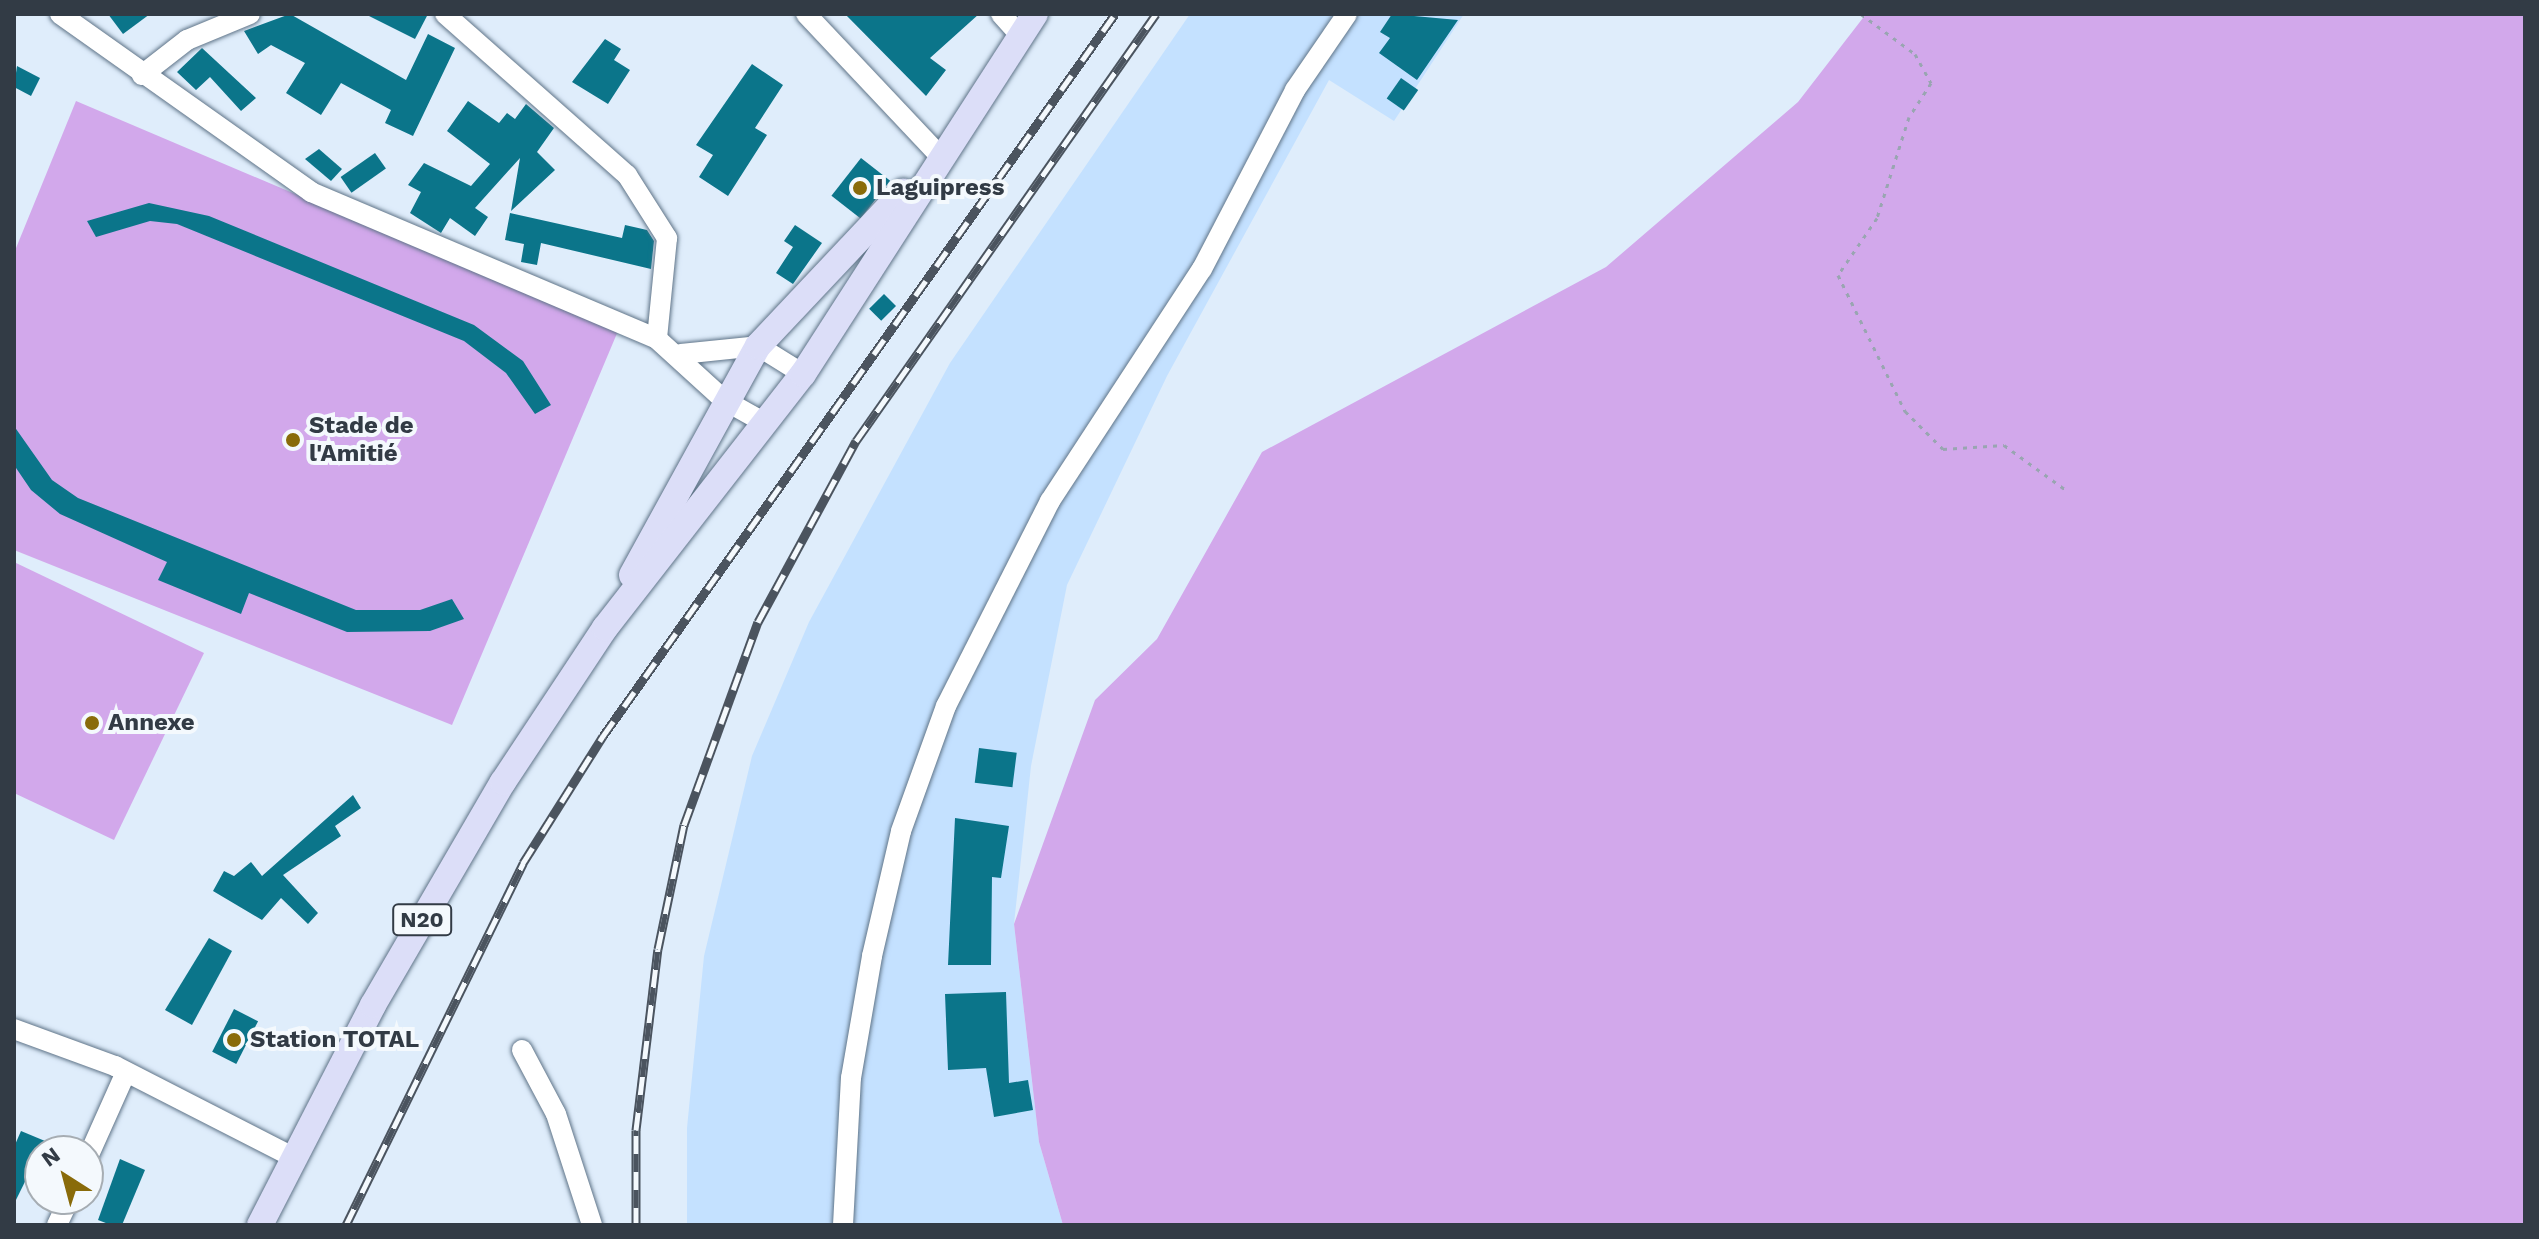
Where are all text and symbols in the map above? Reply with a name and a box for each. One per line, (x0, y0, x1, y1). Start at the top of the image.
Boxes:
place label: Laguipress (876, 174, 1004, 202)
marker: Laguipress (851, 179, 869, 197)
place label: Stade de l'Amitié (309, 412, 414, 468)
marker: Stade de l'Amitié (284, 431, 302, 449)
place label: Annexe (108, 709, 195, 737)
marker: Annexe (83, 714, 101, 732)
road number: N20 (392, 902, 452, 938)
place label: Station TOTAL (250, 1026, 420, 1054)
marker: Station TOTAL (225, 1031, 243, 1049)
north arrow (24, 1135, 104, 1215)
text: N (37, 1142, 65, 1172)

